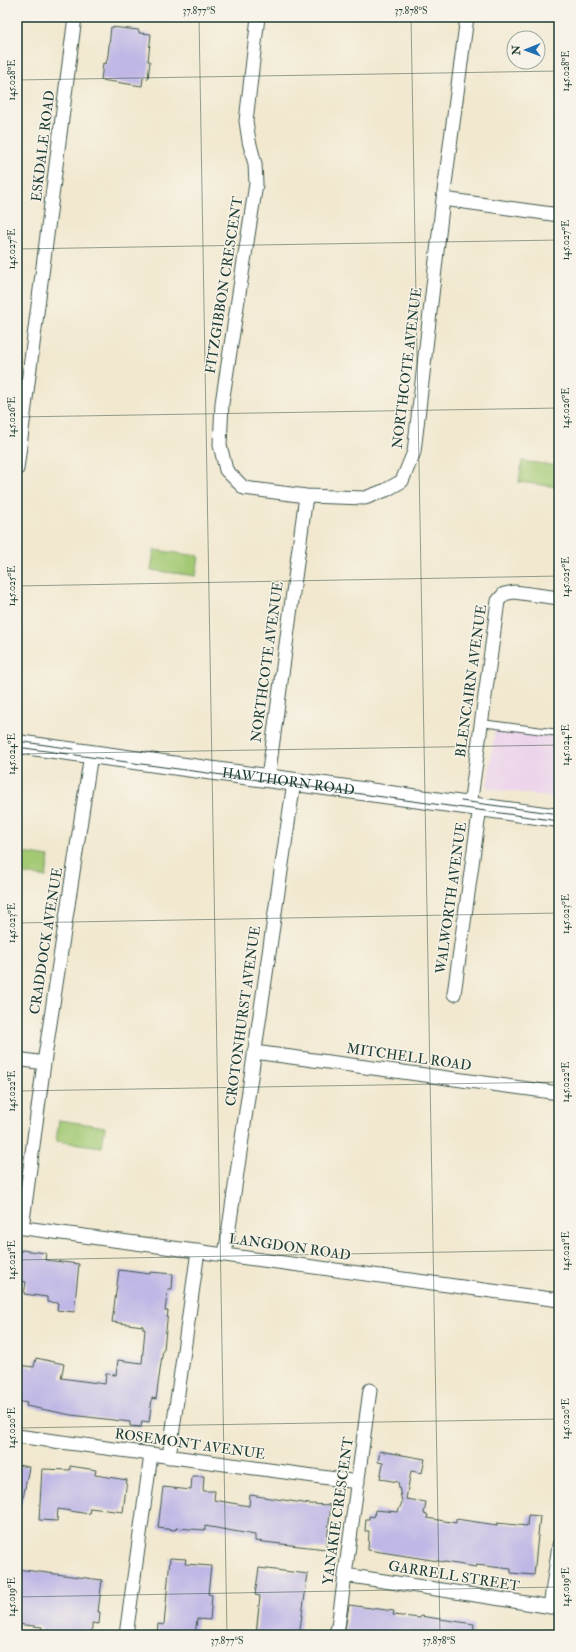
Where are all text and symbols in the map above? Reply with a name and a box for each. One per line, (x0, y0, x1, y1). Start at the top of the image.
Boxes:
text: 37.877°S (182, 5, 216, 17)
text: 37.878°S (394, 5, 428, 17)
north arrow (506, 30, 546, 70)
text: N (510, 44, 523, 56)
text: 145.028°E (560, 51, 572, 91)
text: 145.028°E (6, 60, 18, 100)
street label: ESKDALE ROAD (28, 89, 58, 203)
street label: FITZGIBBON CRESCENT (202, 195, 247, 375)
text: 145.027°E (560, 220, 572, 260)
text: 145.027°E (6, 229, 18, 269)
street label: NORTHCOTE AVENUE (389, 286, 425, 450)
text: 145.026°E (560, 387, 572, 429)
text: 145.026°E (6, 396, 18, 438)
text: 145.025°E (560, 557, 572, 597)
text: 145.025°E (6, 566, 18, 606)
street label: NORTHCOTE AVENUE (247, 580, 287, 744)
street label: BLENCAIRN AVENUE (452, 603, 490, 759)
text: 145.024°E (560, 724, 572, 766)
text: 145.024°E (6, 733, 18, 775)
street label: HAWTHORN ROAD (221, 764, 356, 799)
street label: WALWORTH AVENUE (432, 821, 470, 976)
street label: CRADDOCK AVENUE (26, 866, 66, 1016)
text: 145.023°E (560, 894, 572, 934)
text: 145.023°E (6, 903, 18, 943)
street label: CROTONHURST AVENUE (222, 925, 264, 1107)
street label: MITCHELL ROAD (345, 1040, 473, 1074)
text: 145.022°E (560, 1061, 572, 1103)
text: 145.022°E (6, 1070, 18, 1112)
street label: LANGDON ROAD (228, 1230, 352, 1264)
text: 145.021°E (560, 1231, 572, 1271)
text: 145.021°E (6, 1240, 18, 1280)
text: 145.020°E (560, 1398, 572, 1440)
text: 145.020°E (6, 1407, 18, 1449)
street label: ROSEMONT AVENUE (114, 1425, 266, 1463)
street label: YANAKIE CRESCENT (319, 1435, 357, 1586)
street label: GARRELL STREET (387, 1557, 521, 1595)
text: 145.019°E (560, 1567, 572, 1607)
text: 145.019°E (6, 1577, 18, 1617)
text: 37.877°S (210, 1635, 244, 1647)
text: 37.878°S (422, 1635, 456, 1647)

